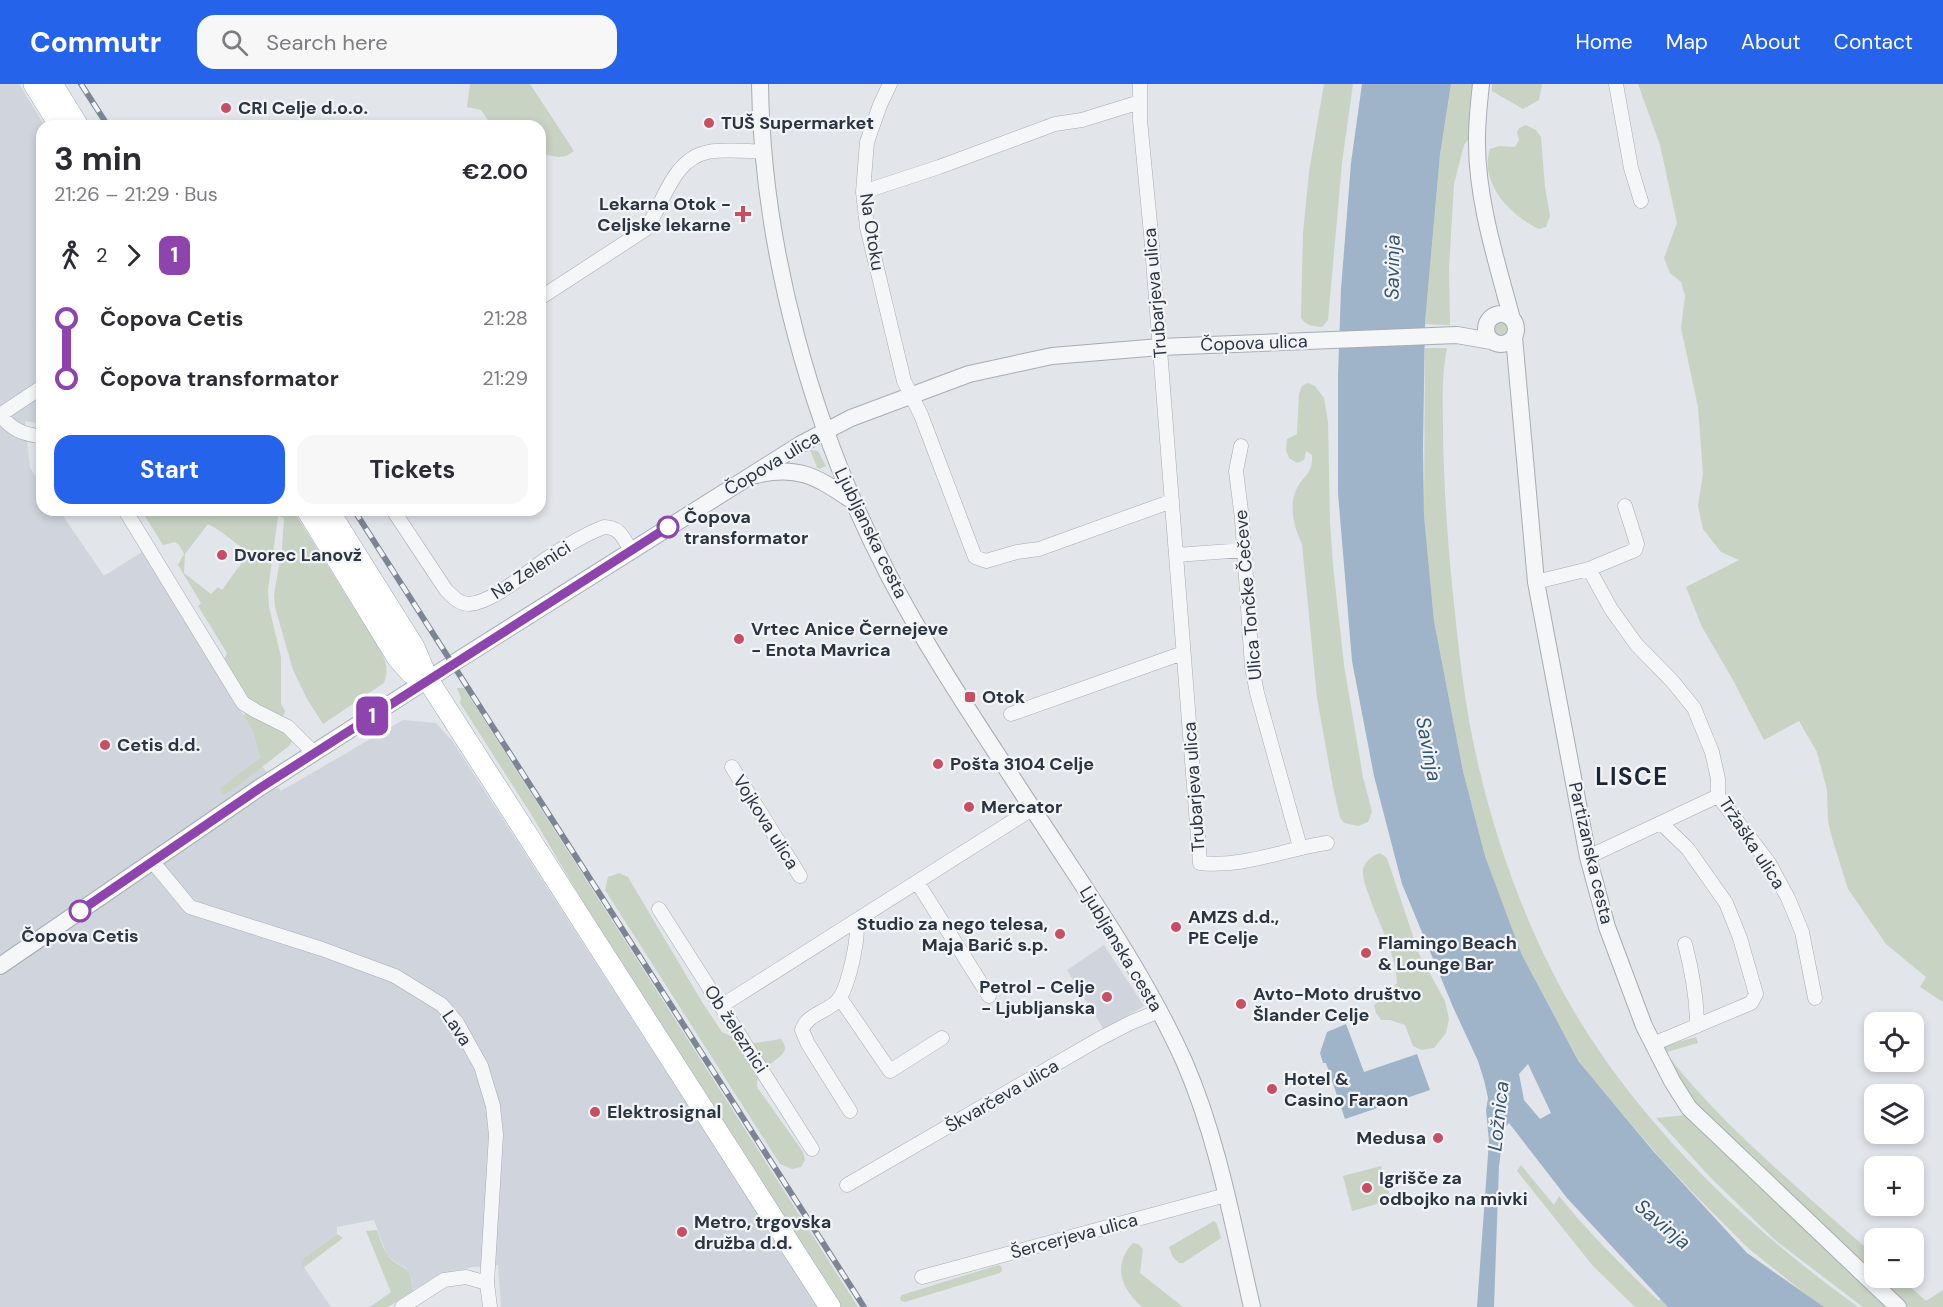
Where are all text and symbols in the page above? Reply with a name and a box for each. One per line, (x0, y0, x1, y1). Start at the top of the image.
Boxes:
search box (197, 15, 617, 69)
text: Commutr (30, 24, 161, 61)
icon: search (218, 26, 251, 59)
text: Search here (266, 28, 388, 57)
text: Home (1575, 28, 1633, 56)
text: Map (1666, 28, 1708, 56)
text: About (1741, 28, 1801, 56)
text: Contact (1834, 28, 1913, 56)
place label: CRI Celje d.o.o. (238, 96, 368, 120)
marker: CRI Celje d.o.o. (219, 101, 233, 115)
place label: TUŠ Supermarket (721, 111, 874, 135)
marker: TUŠ Supermarket (702, 116, 716, 130)
text: 3 min (54, 137, 142, 180)
text: €2.00 (462, 157, 528, 186)
text: 21:26 – 21:29 · Bus (54, 181, 218, 207)
place label: Lekarna Otok - Celjske lekarne (597, 192, 731, 237)
street label: Na Otoku (854, 192, 890, 272)
marker: Lekarna Otok - Celjske lekarne (736, 207, 750, 221)
street label: Trubarjeva ulica (1137, 227, 1173, 359)
water label: Savinja (1378, 234, 1406, 300)
icon: walk (54, 239, 87, 272)
icon: forward (117, 239, 150, 272)
text: 1 (171, 241, 178, 269)
text: 2 (96, 242, 108, 268)
text: Čopova Cetis (100, 304, 243, 333)
text: 21:28 (483, 305, 528, 331)
street label: Čopova ulica (1200, 329, 1308, 357)
text: Čopova transformator (100, 364, 339, 393)
text: 21:29 (482, 365, 528, 391)
street label: Čopova ulica (720, 425, 824, 501)
button: Start (54, 435, 285, 504)
button: Tickets (297, 435, 528, 504)
street label: Ljubljanska cesta (829, 464, 913, 602)
place label: Čopova transformator (684, 505, 808, 550)
street label: Ulica Tončke Čečeve (1229, 509, 1267, 681)
marker: Čopova transformator (657, 516, 679, 538)
street label: Na Zelenici (487, 535, 575, 605)
place label: Dvorec Lanovž (234, 543, 362, 567)
marker: Dvorec Lanovž (215, 548, 229, 562)
place label: Vrtec Anice Černejeve - Enota Mavrica (751, 617, 949, 662)
marker: Vrtec Anice Černejeve - Enota Mavrica (732, 632, 746, 646)
place label: Otok (982, 685, 1026, 709)
marker: Otok (963, 690, 977, 704)
line badge: 1 (352, 696, 392, 736)
text: 1 (368, 702, 376, 730)
water label: Savinja (1410, 714, 1448, 784)
street label: Trubarjeva ulica (1177, 721, 1211, 853)
place label: Cetis d.d. (117, 733, 200, 757)
marker: Cetis d.d. (98, 738, 112, 752)
place label: Pošta 3104 Celje (950, 752, 1094, 776)
marker: Pošta 3104 Celje (931, 757, 945, 771)
district label: LISCE (1595, 761, 1669, 792)
street label: Vojkova ulica (727, 770, 805, 874)
street label: Partizanska cesta (1563, 780, 1619, 926)
street label: Tržaška ulica (1713, 792, 1791, 894)
place label: Mercator (981, 795, 1062, 819)
marker: Mercator (962, 800, 976, 814)
street label: Ljubljanska cesta (1074, 882, 1168, 1016)
marker: Čopova Cetis (69, 900, 91, 922)
place label: AMZS d.d., PE Celje (1188, 905, 1279, 950)
place label: Studio za nego telesa, Maja Barić s.p. (857, 912, 1048, 957)
marker: AMZS d.d., PE Celje (1169, 920, 1183, 934)
place label: Čopova Cetis (21, 924, 139, 948)
marker: Studio za nego telesa, Maja Barić s.p. (1053, 927, 1067, 941)
place label: Flamingo Beach & Lounge Bar (1378, 931, 1517, 976)
marker: Flamingo Beach & Lounge Bar (1359, 946, 1373, 960)
place label: Petrol - Celje - Ljubljanska (979, 975, 1095, 1020)
street label: Ob železnici (699, 980, 773, 1078)
place label: Avto-Moto društvo Šlander Celje (1253, 982, 1421, 1027)
marker: Petrol - Celje - Ljubljanska (1100, 990, 1114, 1004)
marker: Avto-Moto društvo Šlander Celje (1234, 997, 1248, 1011)
street label: Lava (436, 1006, 478, 1050)
map controls (1864, 1012, 1924, 1288)
button: locate (1864, 1012, 1924, 1072)
street label: Škvarčeva ulica (941, 1054, 1063, 1138)
place label: Hotel & Casino Faraon (1284, 1067, 1408, 1112)
water label: Ložnica (1481, 1080, 1515, 1152)
marker: Hotel & Casino Faraon (1265, 1082, 1279, 1096)
button: layers (1864, 1084, 1924, 1144)
place label: Elektrosignal (607, 1100, 721, 1124)
marker: Elektrosignal (588, 1105, 602, 1119)
place label: Medusa (1356, 1126, 1426, 1150)
marker: Medusa (1431, 1131, 1445, 1145)
button: + (1864, 1156, 1924, 1216)
place label: Igrišče za odbojko na mivki (1379, 1166, 1528, 1211)
marker: Igrišče za odbojko na mivki (1360, 1181, 1374, 1195)
water label: Savinja (1630, 1193, 1696, 1255)
street label: Šercerjeva ulica (1008, 1207, 1140, 1265)
place label: Metro, trgovska družba d.d. (694, 1210, 831, 1255)
marker: Metro, trgovska družba d.d. (675, 1225, 689, 1239)
button: − (1864, 1228, 1924, 1288)

